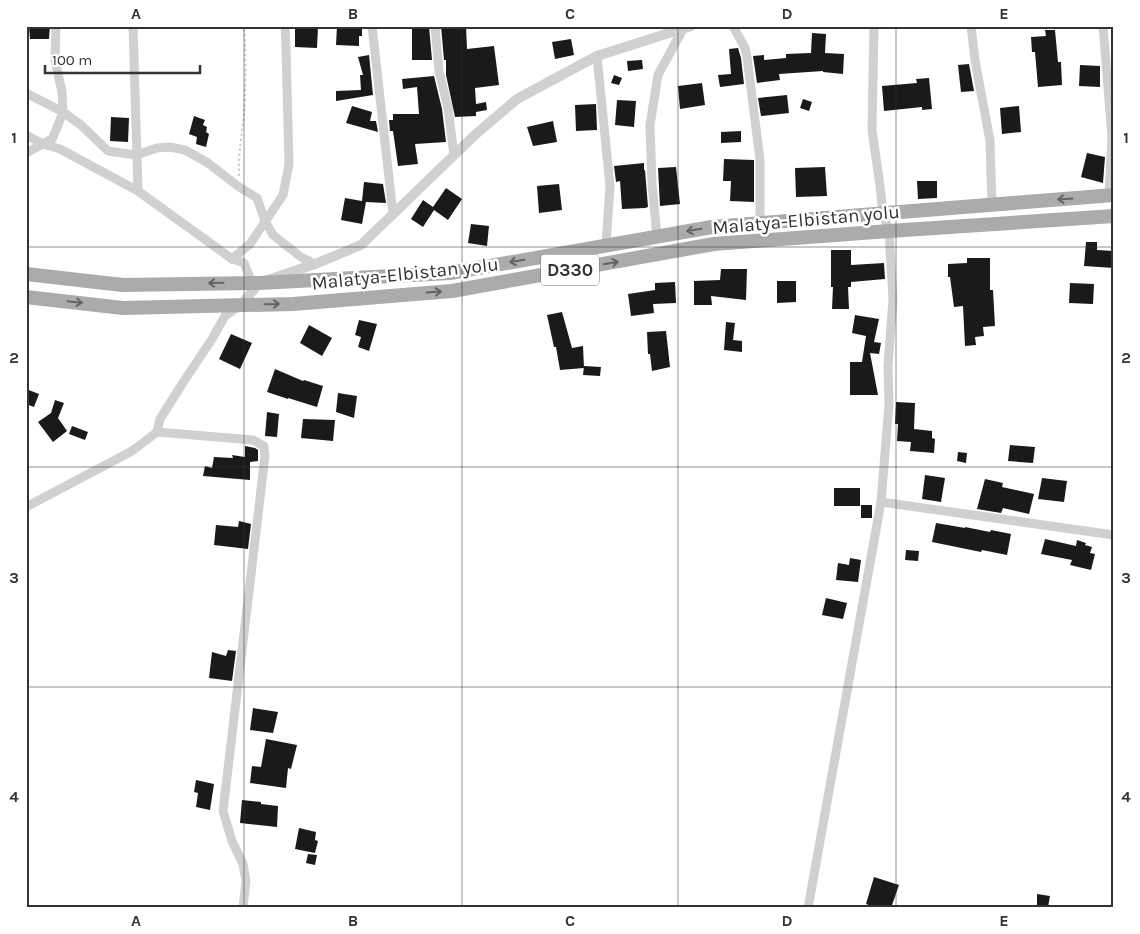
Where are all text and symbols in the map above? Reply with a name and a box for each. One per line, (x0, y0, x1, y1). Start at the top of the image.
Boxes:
text: A (131, 4, 141, 23)
text: B (348, 4, 358, 23)
text: C (565, 4, 575, 23)
text: D (782, 4, 793, 23)
text: E (999, 4, 1009, 23)
scale bar (45, 42, 200, 74)
text: 100 m (52, 51, 92, 69)
text: 1 (11, 128, 17, 147)
text: 1 (1123, 128, 1129, 147)
one-way arrow (1057, 194, 1073, 204)
street label: Malatya-Elbistan yolu (712, 201, 901, 239)
one-way arrow (686, 225, 702, 235)
street label: Malatya-Elbistan yolu (311, 253, 500, 295)
road number: D330 (541, 254, 599, 286)
one-way arrow (509, 257, 525, 267)
one-way arrow (603, 257, 619, 267)
one-way arrow (208, 279, 224, 288)
one-way arrow (426, 288, 442, 297)
one-way arrow (66, 297, 82, 307)
one-way arrow (264, 299, 280, 309)
text: 2 (9, 348, 19, 367)
text: 2 (1121, 348, 1131, 367)
text: 3 (9, 568, 19, 587)
text: 3 (1121, 568, 1131, 587)
text: 4 (9, 787, 19, 806)
text: 4 (1121, 787, 1131, 806)
text: A (131, 911, 141, 930)
text: B (348, 911, 358, 930)
text: C (565, 911, 575, 930)
text: D (782, 911, 793, 930)
text: E (999, 911, 1009, 930)

